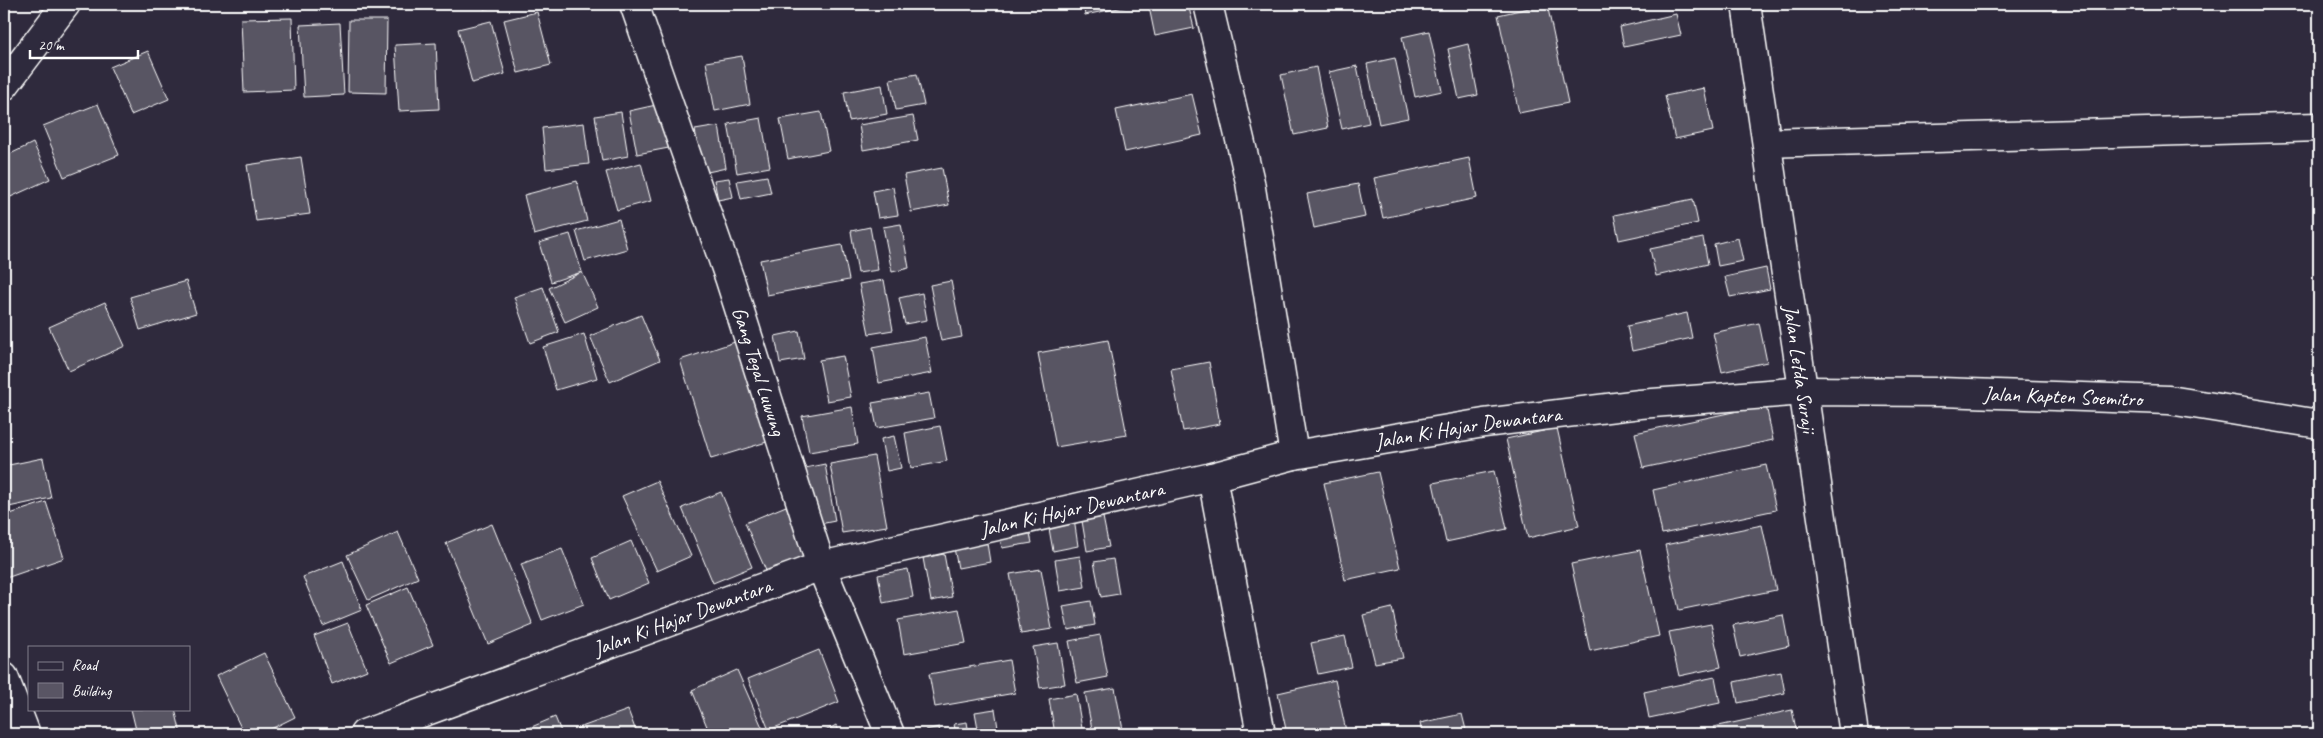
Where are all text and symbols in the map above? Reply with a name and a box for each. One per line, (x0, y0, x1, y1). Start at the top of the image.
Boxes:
scale bar (30, 28, 138, 60)
text: 20 m (38, 36, 65, 55)
street label: Jalan Letda Suraji (1778, 302, 1823, 438)
street label: Gang Tegal Luwung (726, 304, 792, 440)
street label: Jalan Kapten Soemitro (1982, 380, 2145, 412)
street label: Jalan Ki Hajar Dewantara (1372, 400, 1565, 454)
street label: Jalan Ki Hajar Dewantara (976, 475, 1168, 543)
street label: Jalan Ki Hajar Dewantara (589, 572, 777, 662)
legend (28, 646, 190, 710)
text: Road (72, 656, 99, 675)
text: Building (72, 682, 112, 701)

